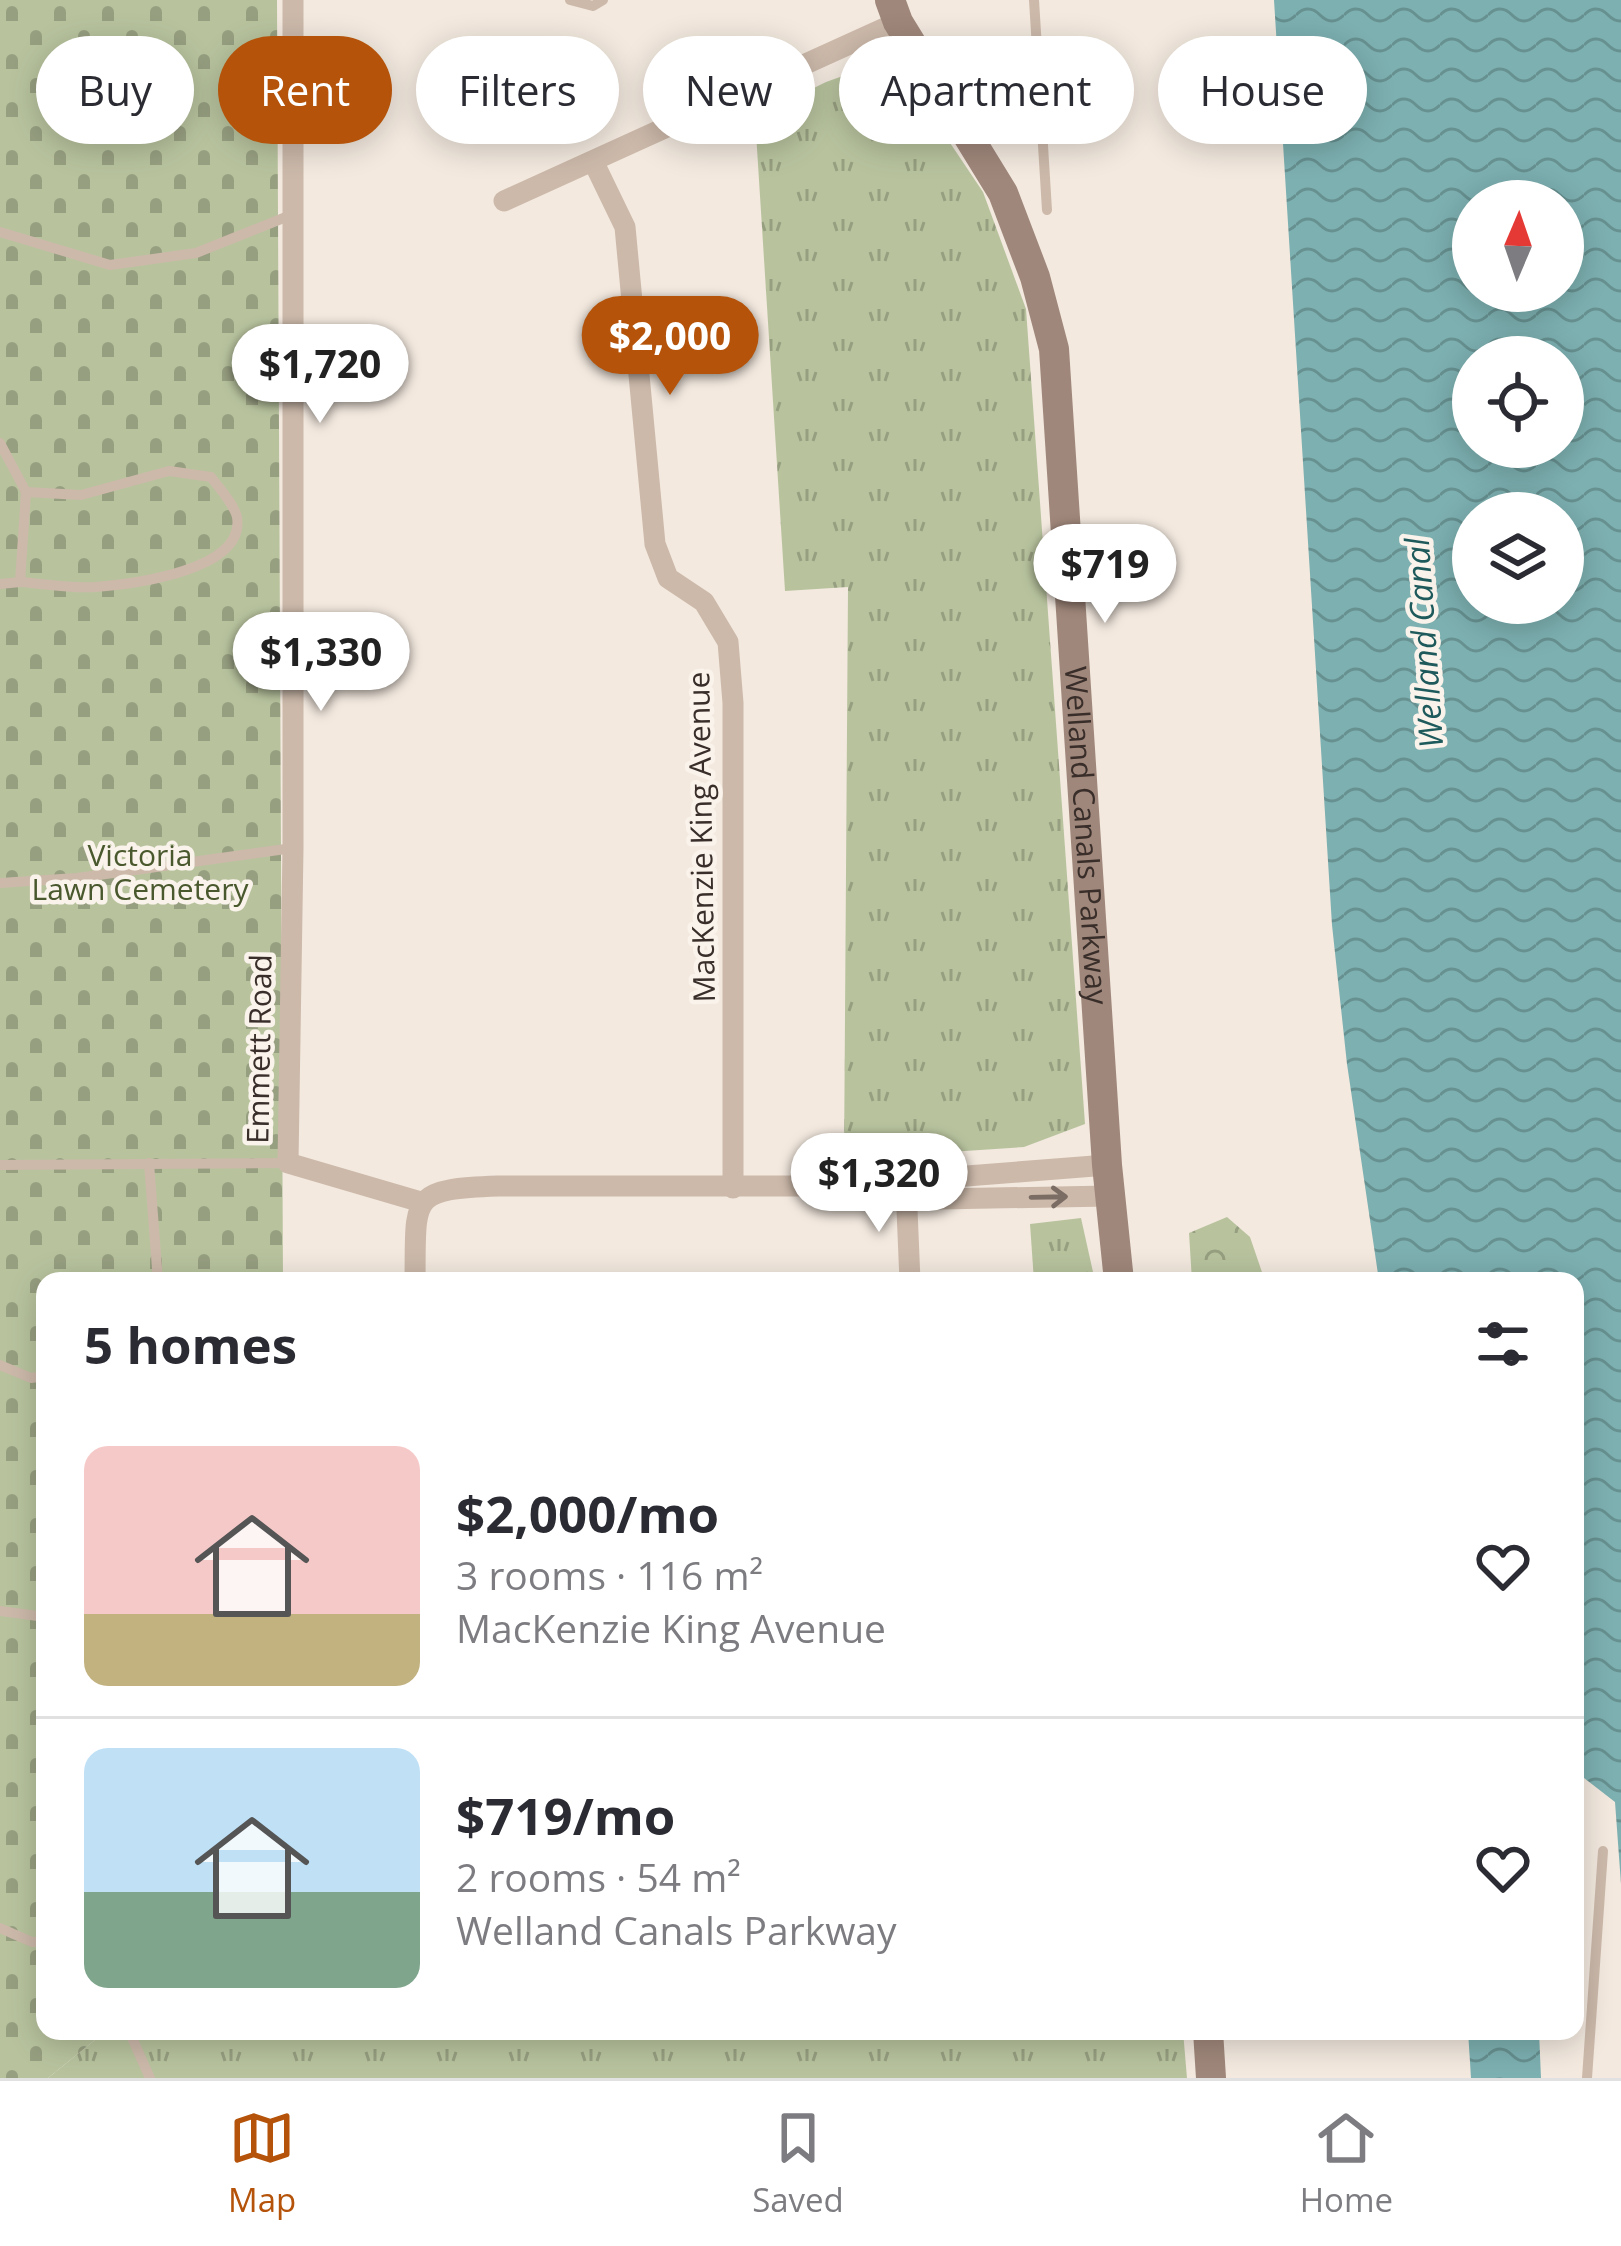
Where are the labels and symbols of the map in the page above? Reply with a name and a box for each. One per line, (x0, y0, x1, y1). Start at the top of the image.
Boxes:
north arrow (1452, 180, 1584, 312)
pin: $2,000 (572, 296, 768, 398)
pin: $1,720 (222, 324, 418, 426)
pin: $719 (1034, 524, 1176, 626)
water label: Welland Canal (1394, 536, 1453, 750)
pin: $1,330 (223, 612, 419, 714)
street label: Welland Canals Parkway (1056, 665, 1119, 1007)
street label: MacKenzie King Avenue (677, 671, 724, 1003)
park label: Victoria Lawn Cemetery (32, 834, 249, 909)
street label: Emmett Road (236, 954, 281, 1144)
pin: $1,320 (781, 1133, 977, 1235)
one-way arrow (1029, 1186, 1068, 1209)

